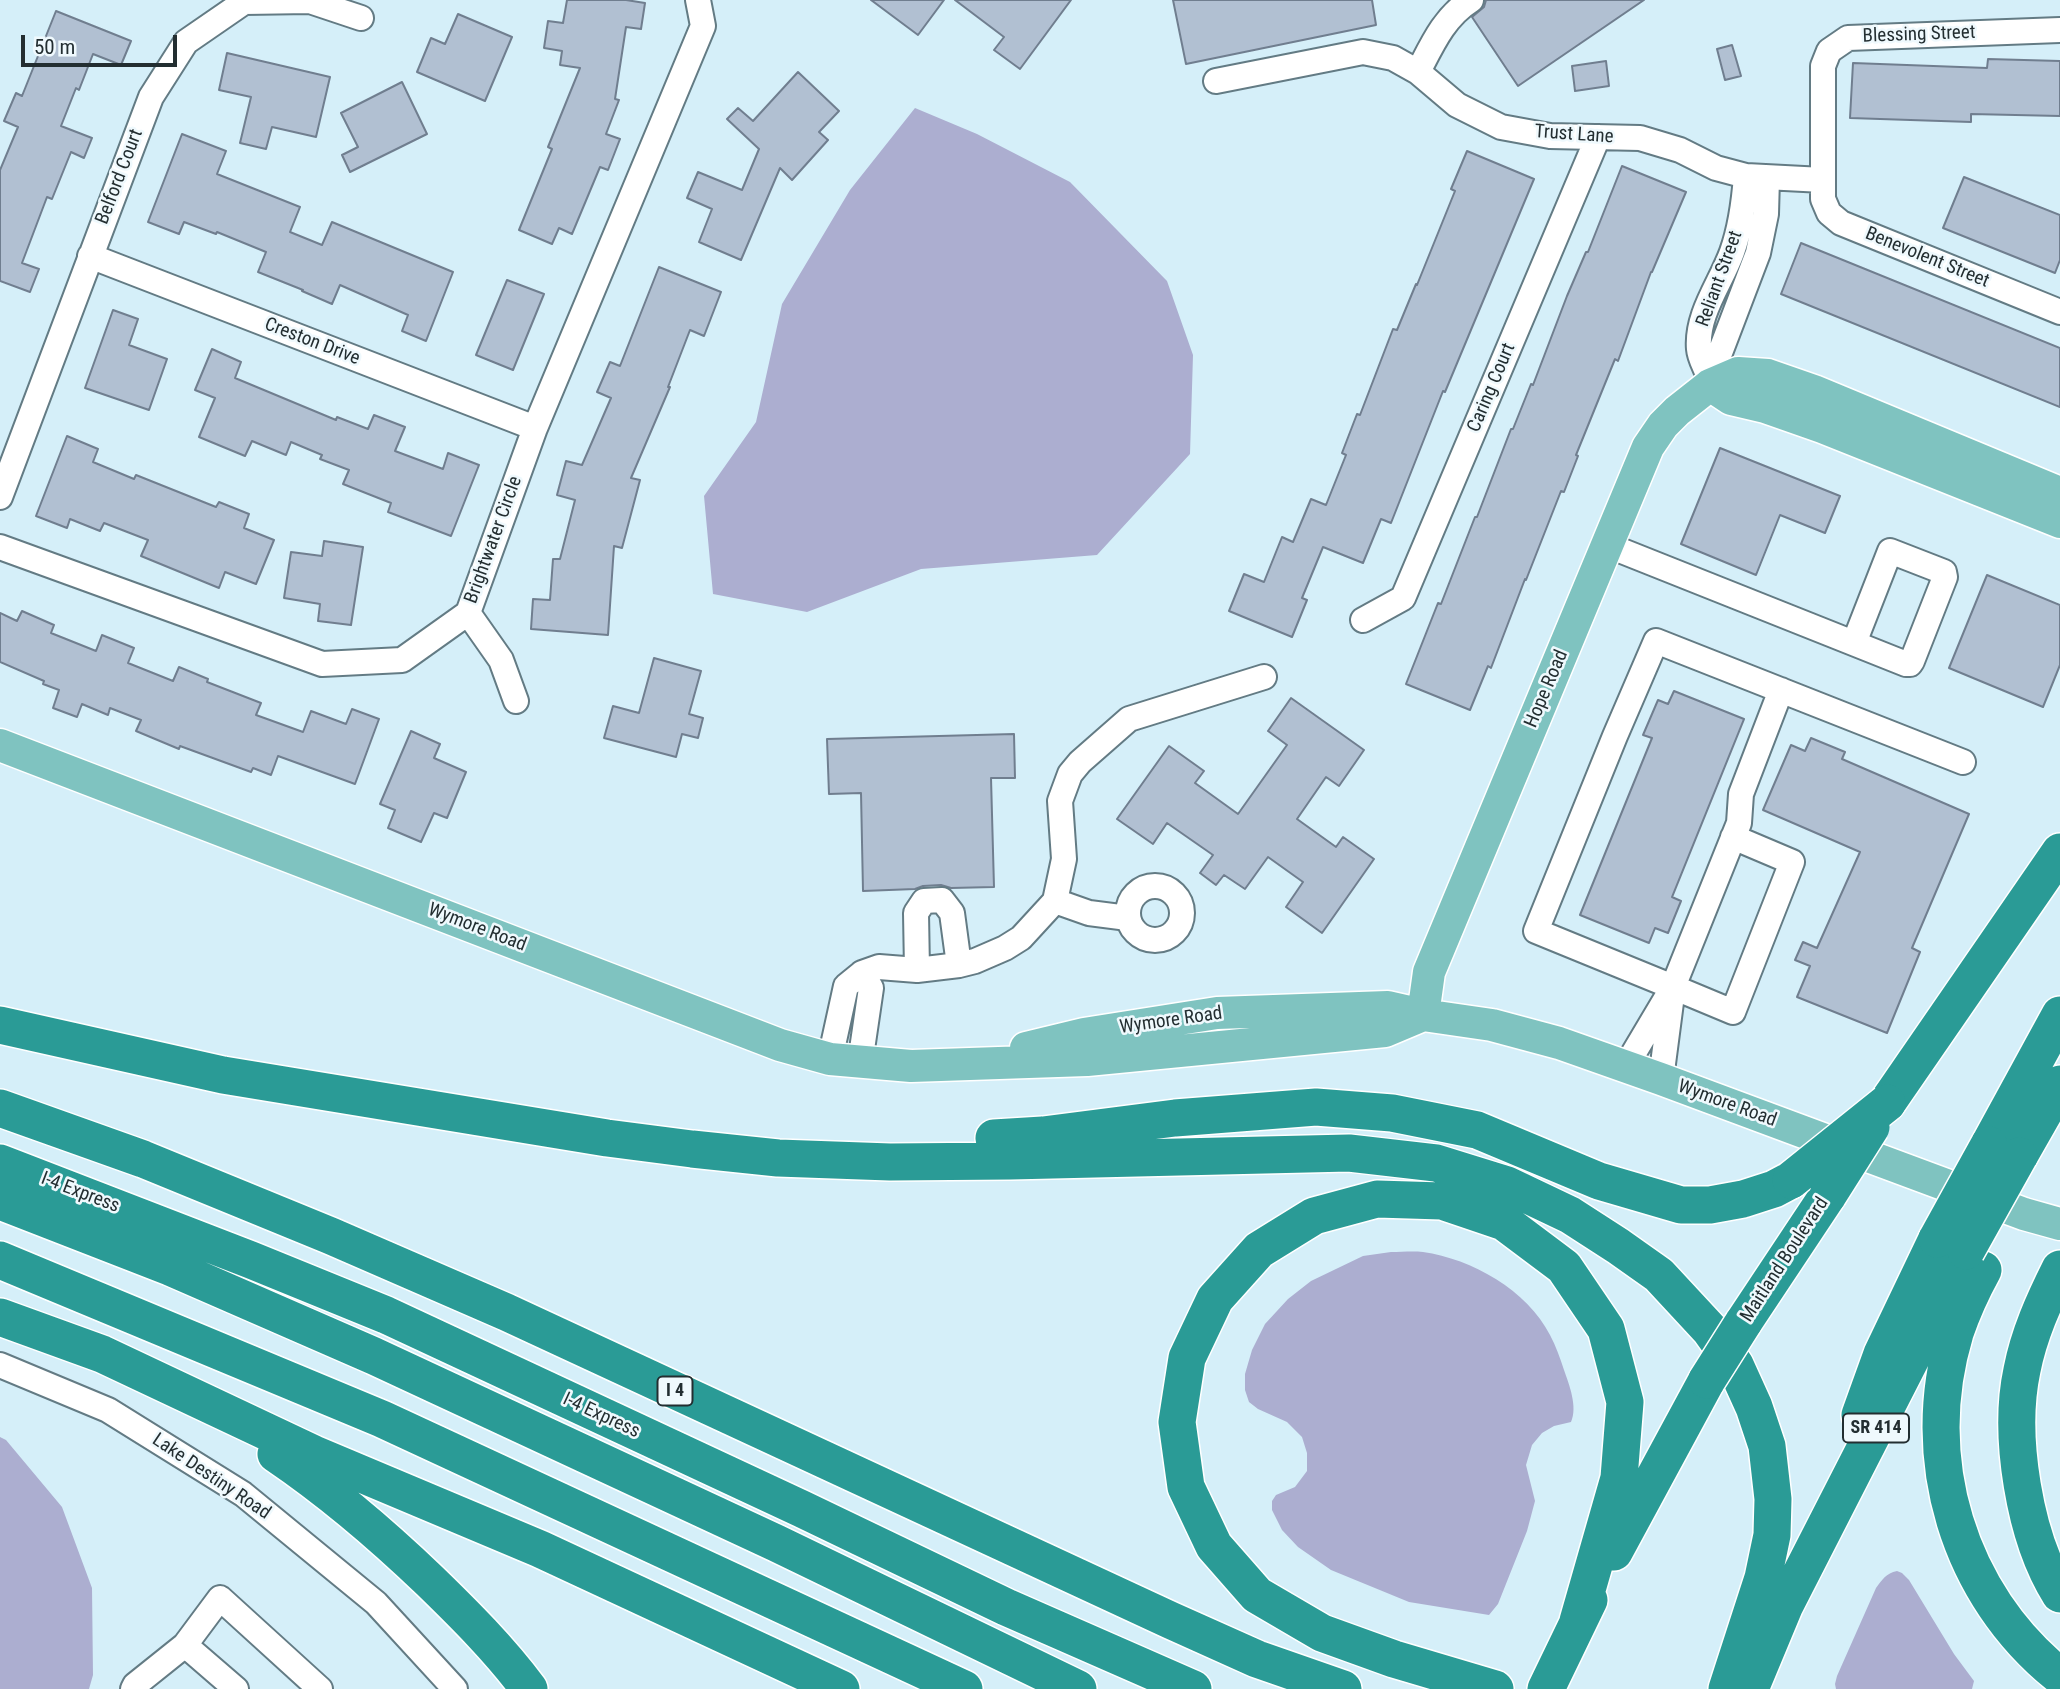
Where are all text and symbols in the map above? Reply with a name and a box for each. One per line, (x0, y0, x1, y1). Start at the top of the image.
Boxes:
scale bar (24, 21, 180, 65)
street label: Blessing Street (1862, 22, 1976, 48)
text: 50 m (34, 35, 75, 59)
street label: Trust Lane (1534, 121, 1614, 149)
street label: Belford Court (91, 126, 149, 228)
street label: Benevolent Street (1862, 223, 1992, 293)
street label: Reliant Street (1692, 228, 1748, 330)
street label: Creston Drive (261, 313, 363, 371)
street label: Caring Court (1463, 340, 1521, 436)
street label: Brightwater Circle (460, 473, 528, 607)
street label: Hope Road (1520, 647, 1574, 731)
street label: Wymore Road (425, 899, 529, 957)
street label: Wymore Road (1118, 1003, 1224, 1039)
street label: Wymore Road (1675, 1076, 1779, 1132)
street label: I-4 Express (38, 1168, 122, 1218)
street label: Maitland Boulevard (1736, 1193, 1834, 1327)
road number: I 4 (658, 1376, 692, 1406)
street label: I-4 Express (559, 1388, 643, 1444)
road number: SR 414 (1843, 1414, 1909, 1442)
street label: Lake Destiny Road (148, 1429, 274, 1525)

